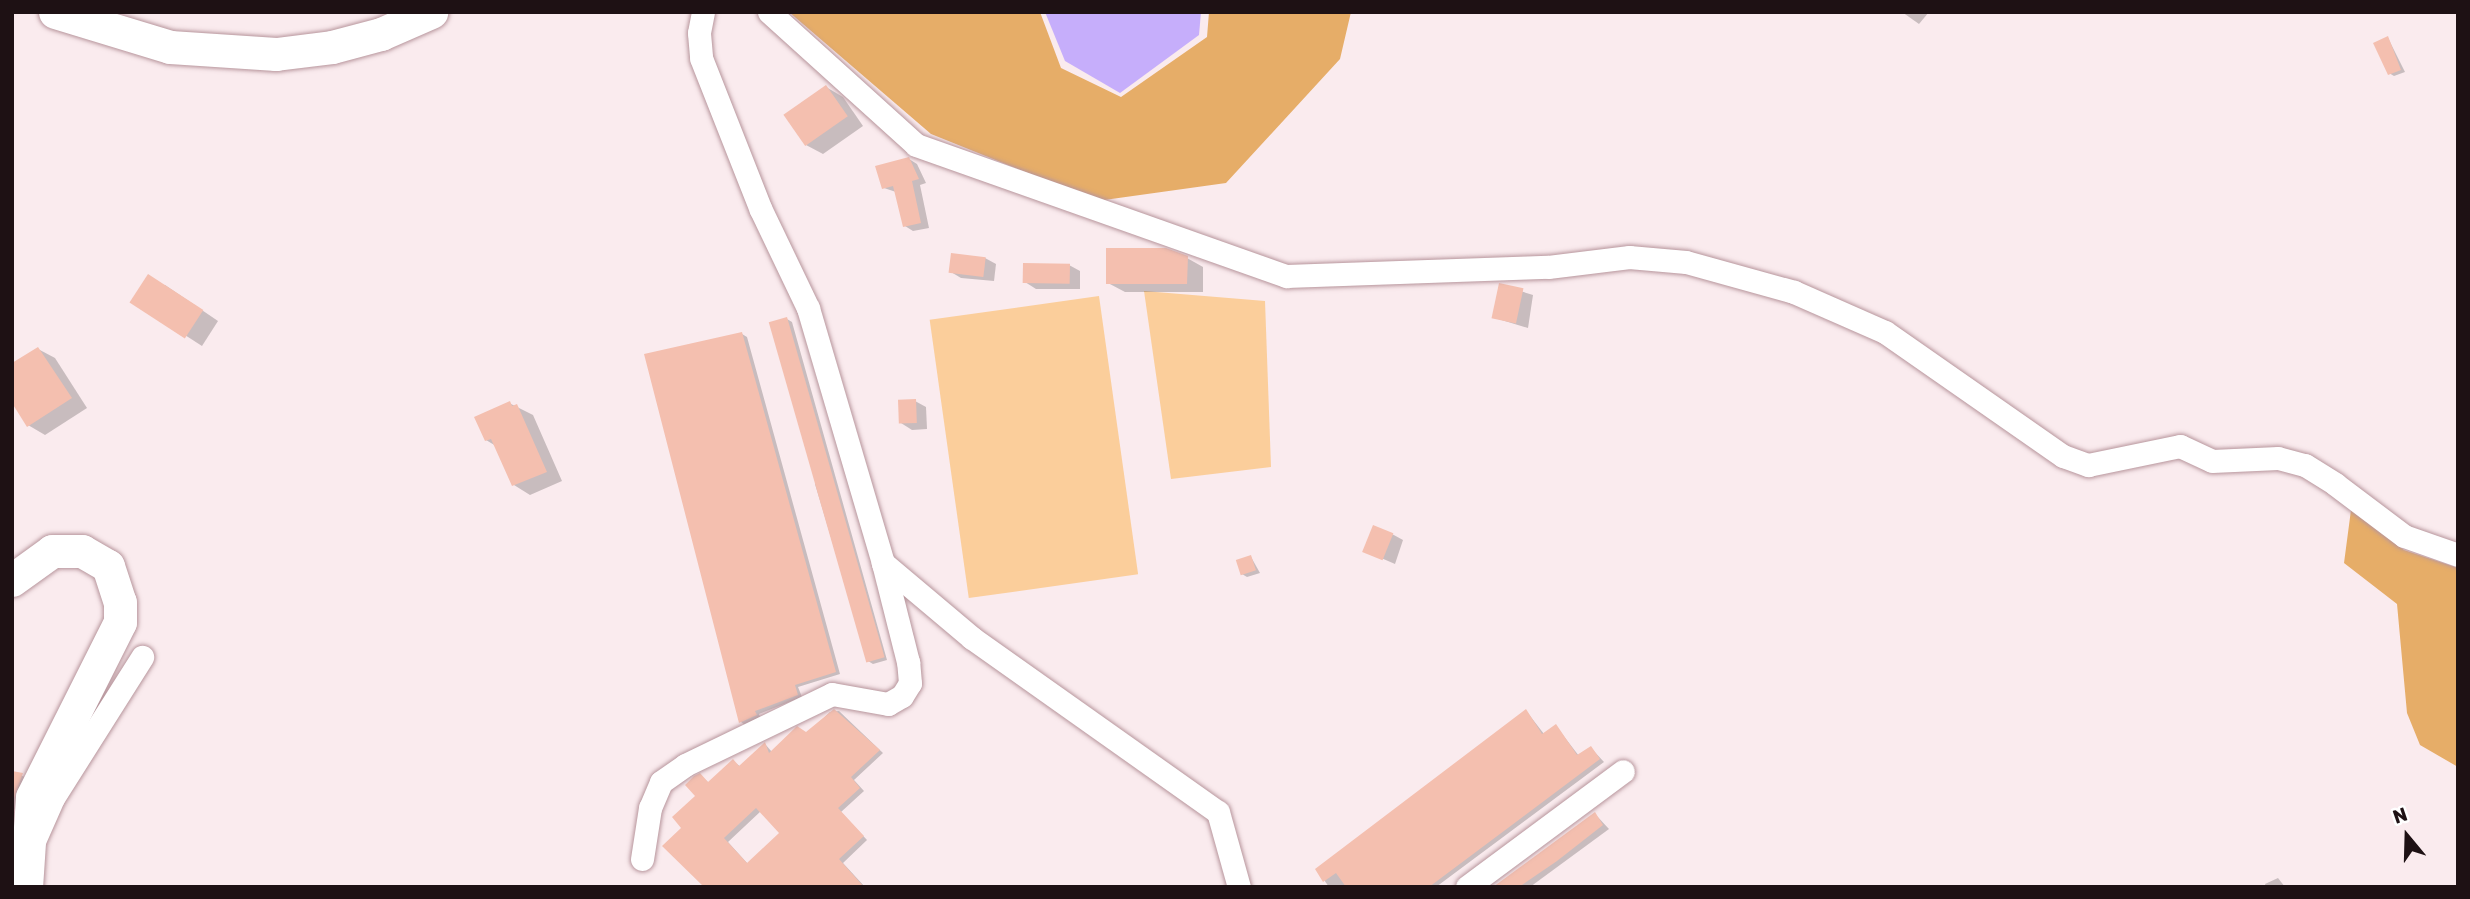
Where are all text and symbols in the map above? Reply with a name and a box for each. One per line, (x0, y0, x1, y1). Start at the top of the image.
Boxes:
north arrow (2372, 801, 2442, 871)
text: N (2390, 803, 2410, 829)

